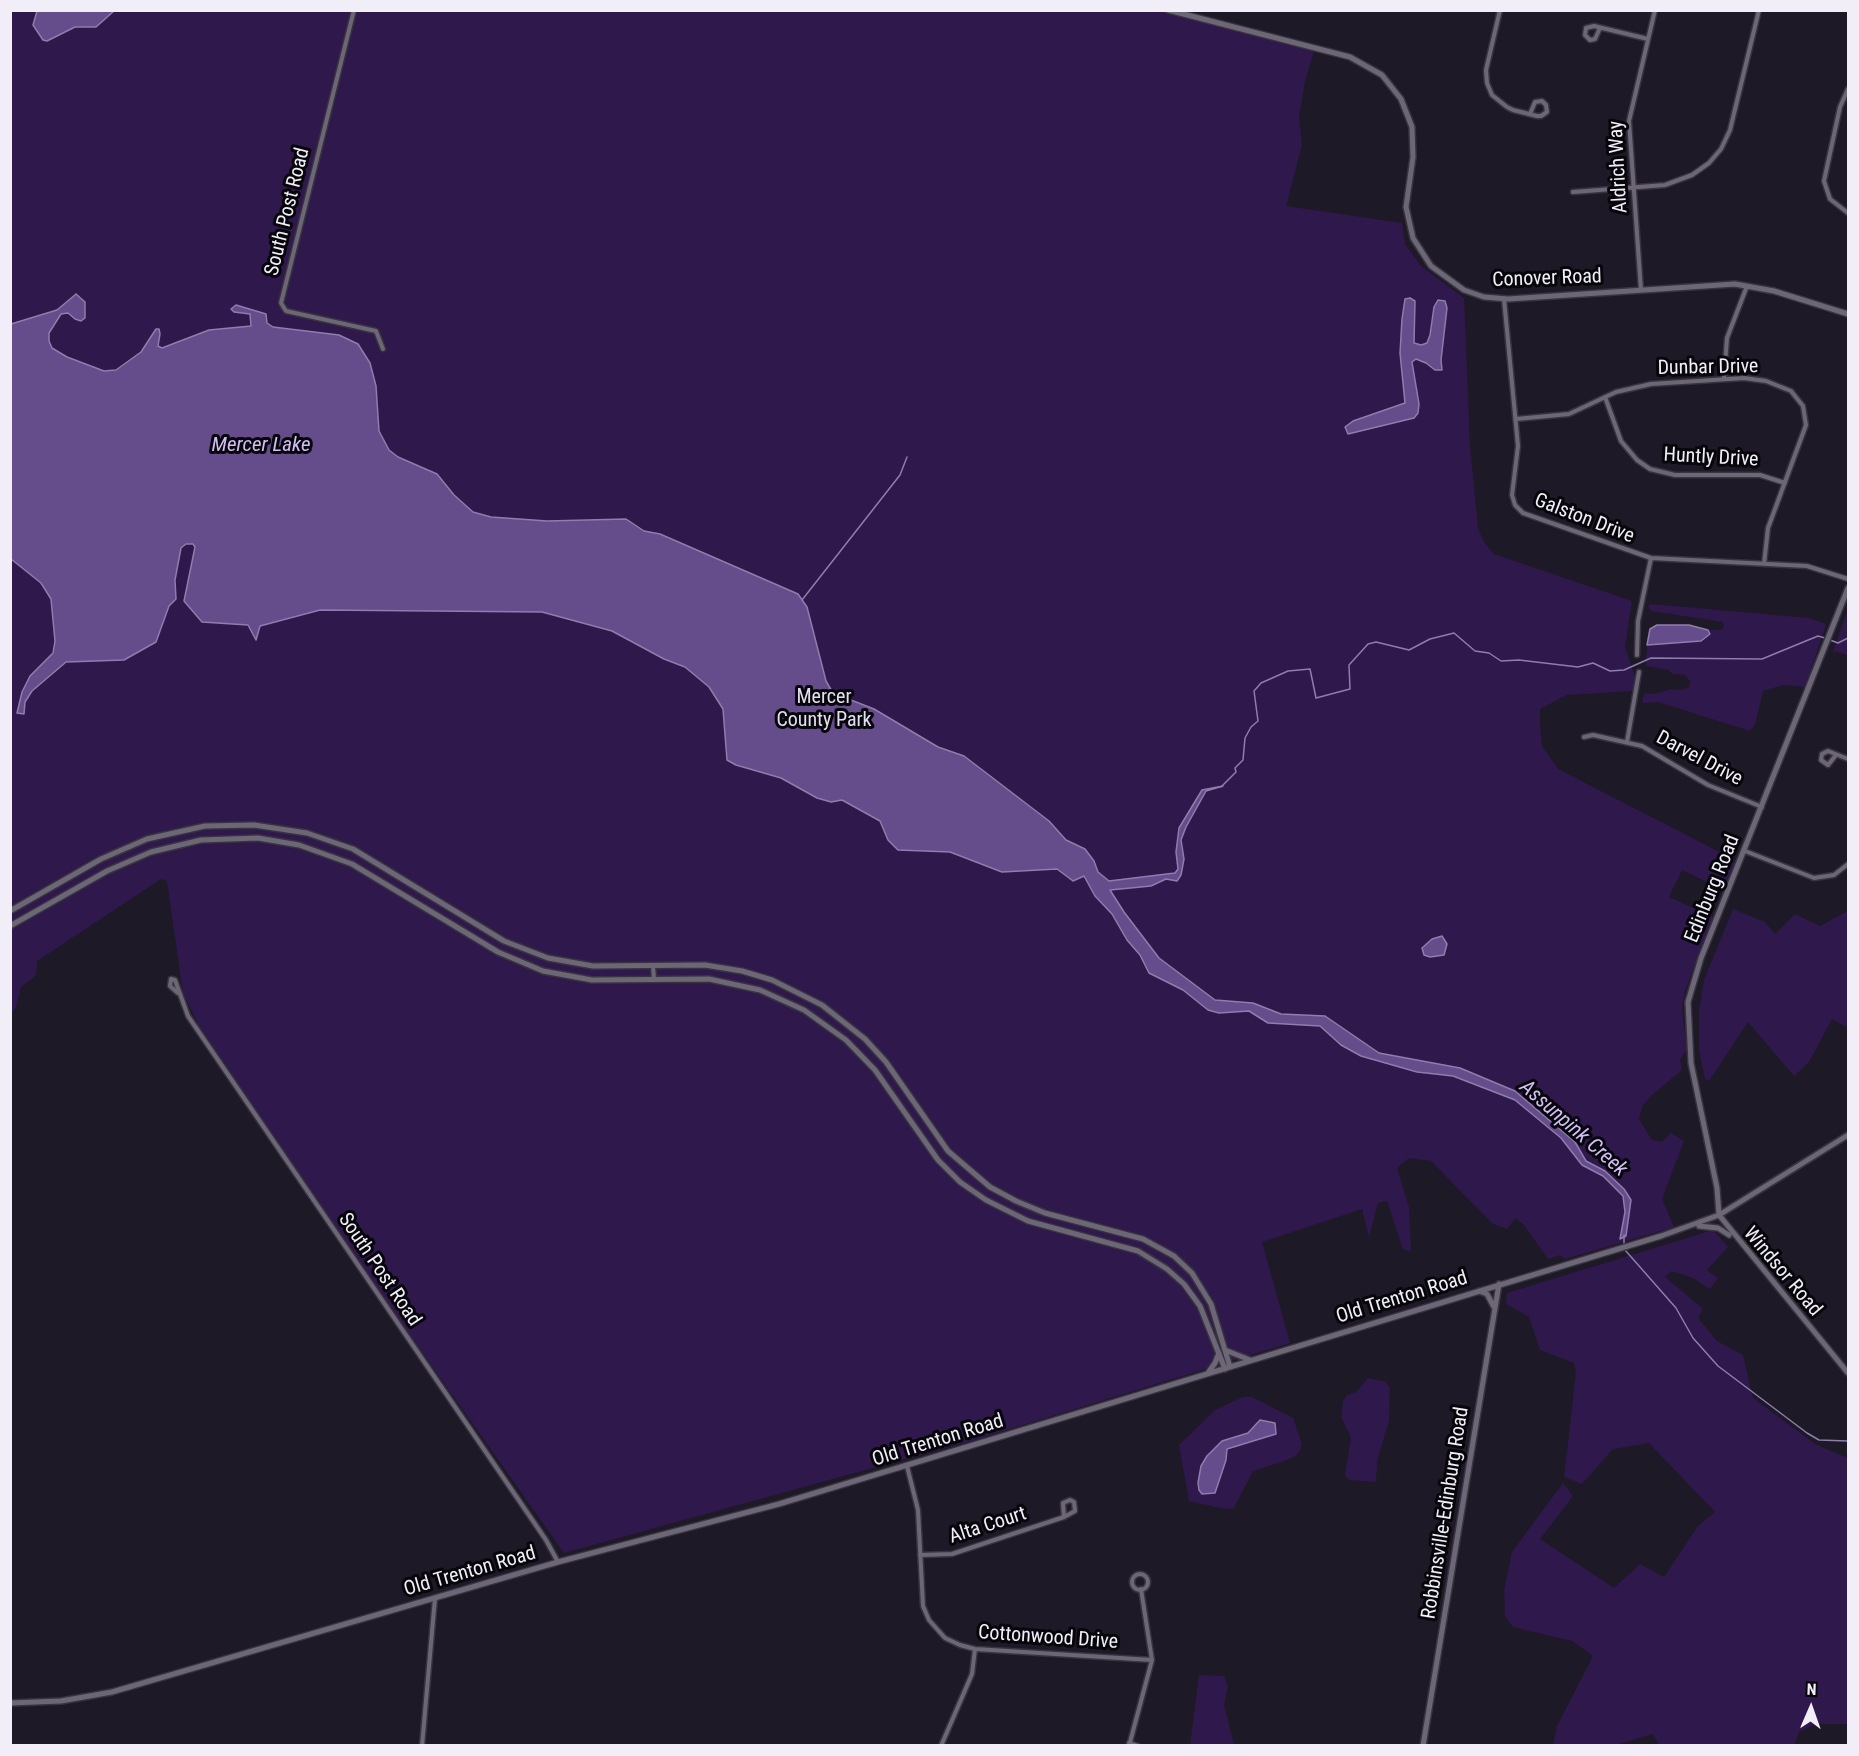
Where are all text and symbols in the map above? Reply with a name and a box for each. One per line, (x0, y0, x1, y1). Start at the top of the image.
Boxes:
street label: Aldrich Way (1605, 120, 1633, 214)
street label: South Post Road (261, 146, 315, 278)
street label: Conover Road (1492, 265, 1602, 293)
street label: Dunbar Drive (1657, 355, 1759, 381)
water label: Mercer Lake (212, 433, 310, 459)
street label: Huntly Drive (1663, 444, 1759, 472)
street label: Galston Drive (1531, 489, 1637, 549)
park label: Mercer County Park (776, 686, 872, 733)
street label: Darvel Drive (1652, 726, 1746, 792)
street label: Edinburg Road (1681, 832, 1745, 946)
water label: Assunpink Creek (1514, 1075, 1632, 1183)
street label: South Post Road (332, 1209, 426, 1331)
street label: Windsor Road (1738, 1222, 1826, 1322)
street label: Old Trenton Road (1333, 1267, 1471, 1329)
street label: Robbinsville-Edinburg Road (1417, 1405, 1475, 1621)
street label: Old Trenton Road (869, 1410, 1007, 1472)
street label: Alta Court (946, 1502, 1030, 1550)
street label: Old Trenton Road (401, 1542, 539, 1602)
street label: Cottonwood Drive (977, 1621, 1119, 1655)
north arrow (1781, 1678, 1841, 1738)
text: N (1806, 1680, 1817, 1699)

